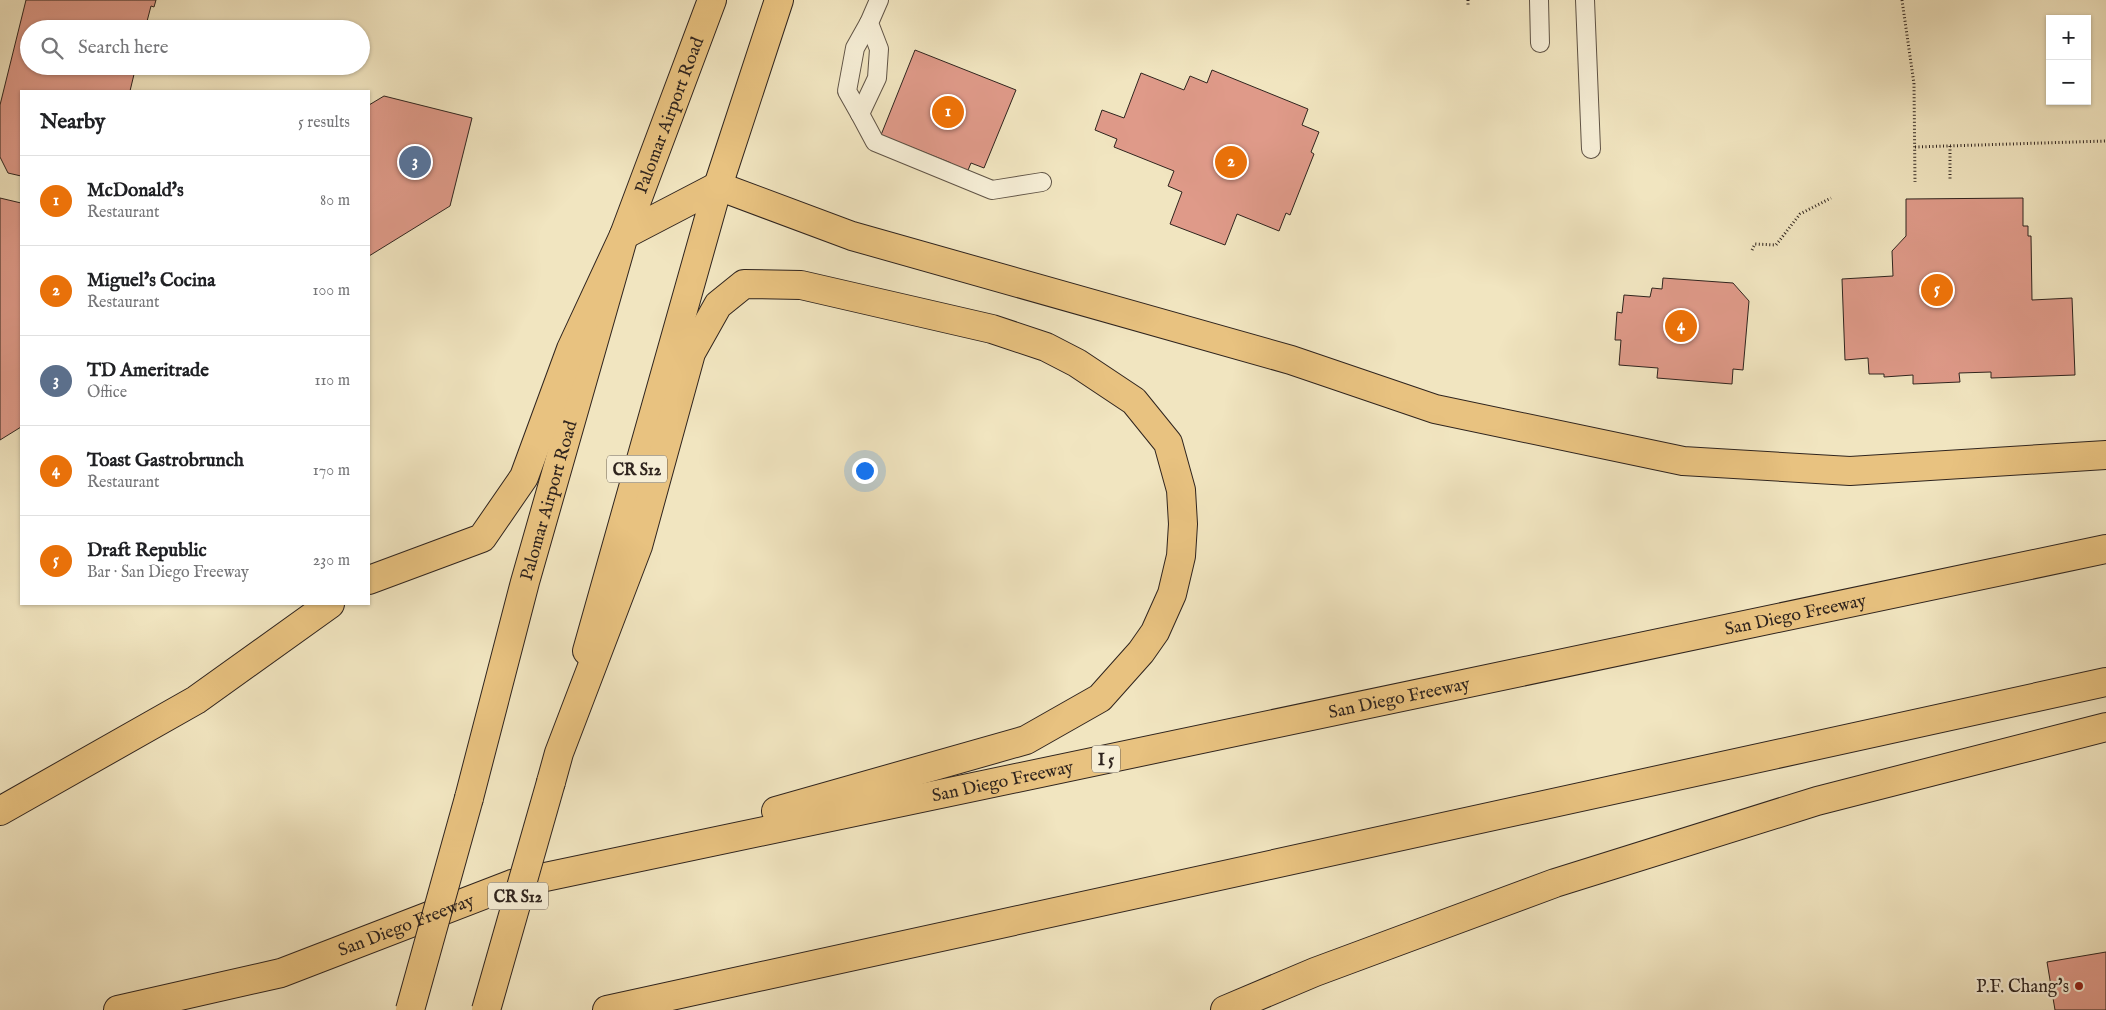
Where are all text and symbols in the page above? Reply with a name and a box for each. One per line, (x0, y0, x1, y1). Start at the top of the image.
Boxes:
map controls (2046, 15, 2091, 105)
button: + (2046, 15, 2091, 60)
search box (20, 20, 370, 75)
icon: search (38, 34, 66, 62)
street label: Palomar Airport Road (631, 34, 710, 197)
text: Search here (78, 36, 169, 60)
button: − (2046, 60, 2091, 105)
pin: 1 (932, 93, 964, 131)
text: Nearby (40, 109, 105, 136)
text: 5 results (298, 113, 350, 133)
pin: 3 (399, 143, 431, 181)
pin: 2 (1215, 143, 1247, 181)
text: McDonald's (87, 179, 184, 203)
text: 1 (53, 191, 59, 211)
text: 80 m (320, 191, 350, 211)
text: Restaurant (87, 203, 160, 223)
text: Miguel's Cocina (87, 269, 215, 293)
pin: 5 (1921, 271, 1953, 309)
text: 2 (52, 281, 60, 301)
text: 100 m (313, 281, 350, 301)
text: Restaurant (87, 293, 160, 313)
pin: 4 (1665, 307, 1697, 345)
text: TD Ameritrade (87, 359, 209, 383)
text: 3 (53, 371, 59, 391)
text: 110 m (314, 371, 350, 391)
text: Office (87, 383, 127, 403)
street label: Palomar Airport Road (516, 418, 584, 583)
text: Toast Gastrobrunch (87, 449, 244, 473)
road number: CR S12 (607, 456, 667, 482)
your location (852, 458, 878, 484)
text: 4 (52, 461, 60, 481)
text: 170 m (313, 461, 350, 481)
text: Restaurant (87, 473, 160, 493)
text: Draft Republic (87, 539, 207, 563)
text: 5 (53, 551, 59, 571)
text: 230 m (313, 551, 350, 571)
text: Bar · San Diego Freeway (87, 563, 249, 583)
street label: San Diego Freeway (1723, 590, 1869, 642)
street label: San Diego Freeway (1326, 673, 1472, 725)
road number: I 5 (1092, 746, 1120, 772)
street label: San Diego Freeway (930, 756, 1076, 808)
road number: CR S12 (488, 882, 548, 909)
street label: San Diego Freeway (335, 890, 478, 963)
place label: P.F. Chang's (1976, 976, 2069, 999)
marker: P.F. Chang's (2073, 980, 2085, 992)

